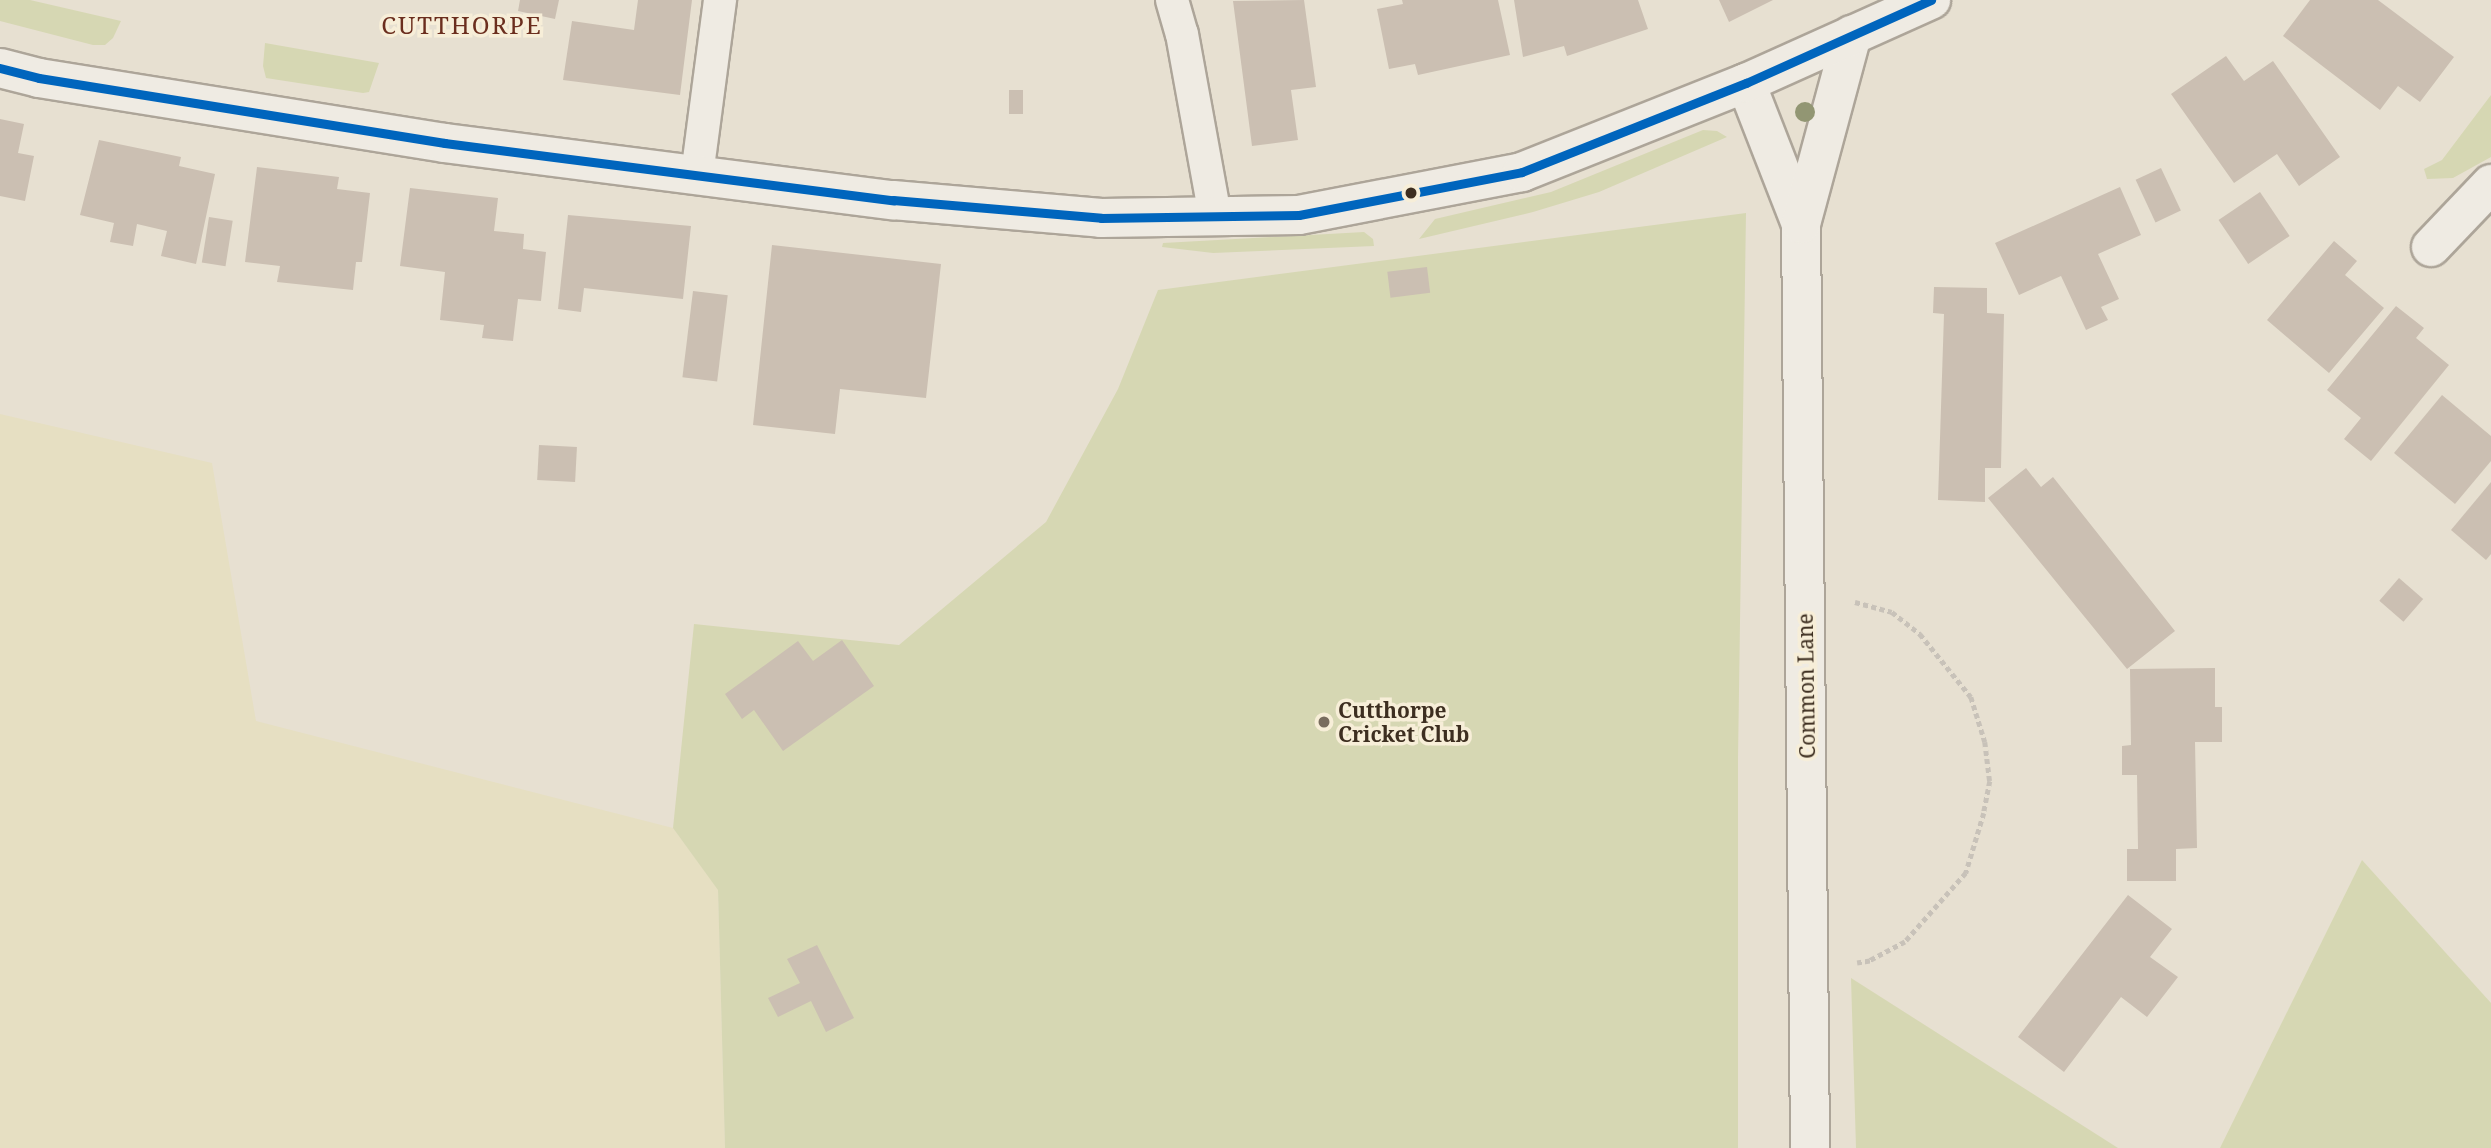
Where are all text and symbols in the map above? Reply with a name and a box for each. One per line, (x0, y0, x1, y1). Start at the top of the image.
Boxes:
district label: CUTTHORPE (382, 11, 542, 39)
unlabelled marker (1404, 186, 1418, 200)
street label: Common Lane (1792, 613, 1820, 759)
place label: Cutthorpe Cricket Club (1338, 697, 1470, 747)
marker: Cutthorpe Cricket Club (1316, 714, 1332, 730)

